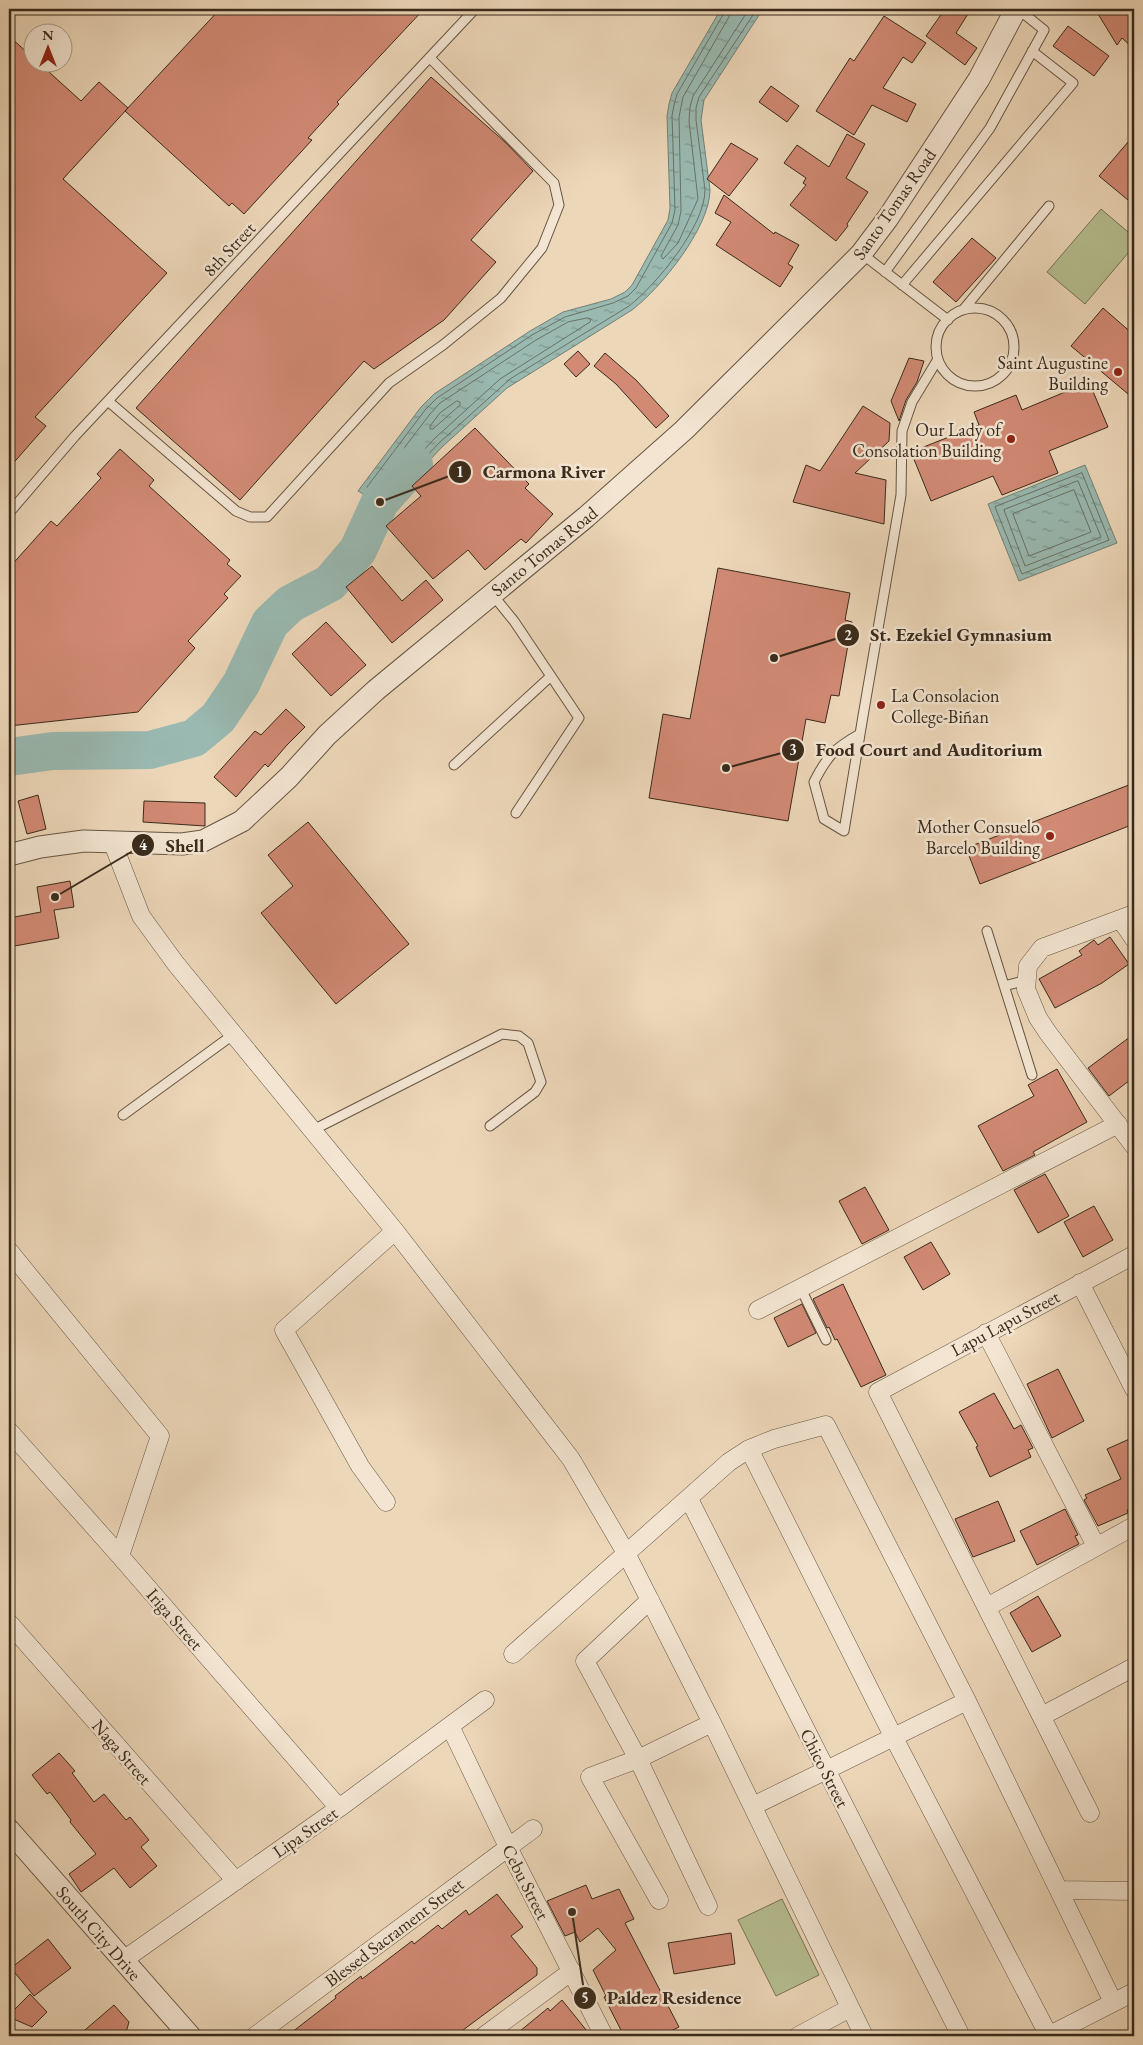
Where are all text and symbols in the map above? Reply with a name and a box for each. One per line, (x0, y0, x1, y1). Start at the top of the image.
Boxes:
north arrow (22, 22, 72, 72)
text: N (42, 26, 54, 44)
street label: Santo Tomas Road (847, 143, 941, 264)
street label: 8th Street (198, 217, 260, 281)
place label: Saint Augustine Building (998, 351, 1108, 395)
marker: Saint Augustine Building (1112, 366, 1124, 378)
place label: Our Lady of Consolation Building (852, 418, 1003, 462)
marker: Our Lady of Consolation Building (1005, 433, 1017, 445)
callout: Carmona River (448, 455, 615, 489)
text: Carmona River (483, 459, 605, 484)
text: 1 (456, 462, 464, 481)
street label: Santo Tomas Road (486, 500, 603, 601)
callout: St. Ezekiel Gymnasium (835, 618, 1062, 652)
text: St. Ezekiel Gymnasium (870, 622, 1053, 647)
text: 2 (844, 625, 852, 644)
place label: La Consolacion College-Biñan (891, 684, 1000, 728)
marker: La Consolacion College-Biñan (875, 699, 887, 711)
callout: Food Court and Auditorium (780, 733, 1052, 767)
text: Food Court and Auditorium (816, 737, 1043, 762)
text: 3 (789, 740, 797, 759)
place label: Mother Consuelo Barcelo Building (917, 815, 1040, 859)
callout: Shell (130, 828, 214, 862)
marker: Mother Consuelo Barcelo Building (1044, 830, 1056, 842)
text: Shell (166, 833, 205, 858)
text: 4 (139, 835, 148, 854)
street label: Lapu Lapu Street (947, 1285, 1064, 1361)
street label: Iriga Street (142, 1583, 208, 1655)
street label: Naga Street (87, 1714, 157, 1790)
street label: Chico Street (795, 1725, 855, 1812)
street label: Lipa Street (268, 1801, 342, 1863)
street label: Cebu Street (497, 1840, 555, 1924)
street label: Blessed Sacrament Street (320, 1872, 468, 1992)
street label: South City Drive (52, 1881, 146, 1985)
callout: Paldez Residence (572, 1981, 752, 2015)
text: Paldez Residence (607, 1985, 741, 2010)
text: 5 (581, 1988, 589, 2007)

